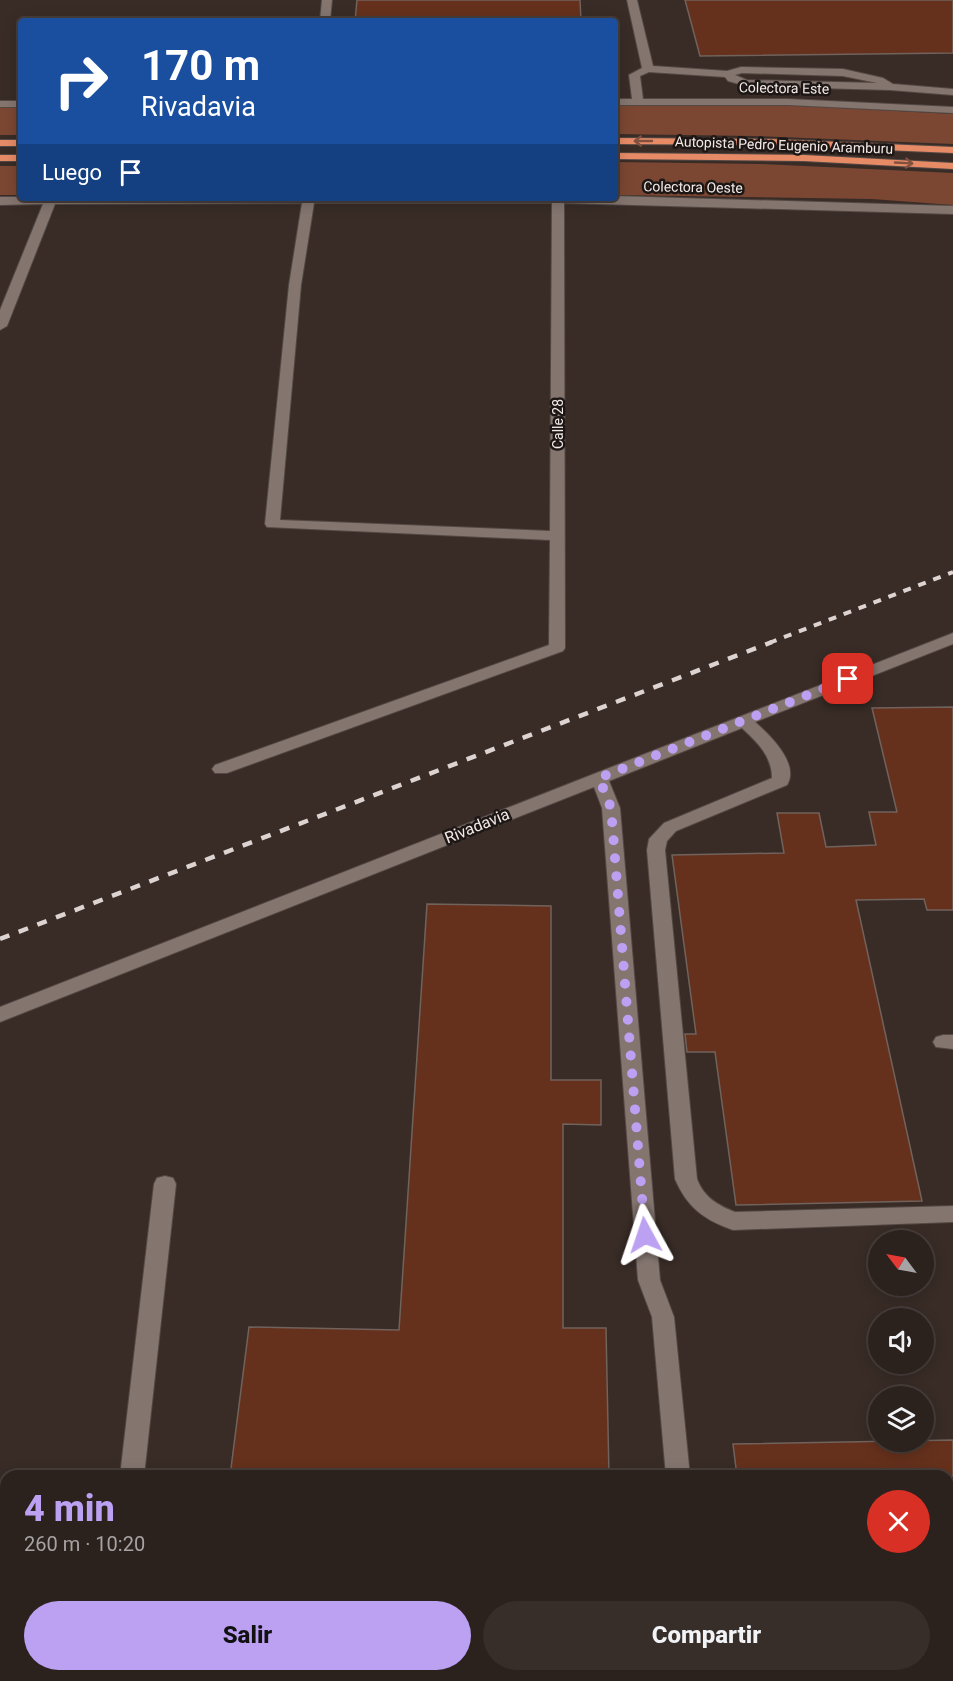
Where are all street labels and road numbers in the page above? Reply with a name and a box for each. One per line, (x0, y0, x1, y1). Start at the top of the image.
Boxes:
street label: Colectora Este (739, 79, 829, 97)
street label: Autopista Pedro Eugenio Aramburu (675, 133, 893, 157)
street label: Colectora Oeste (643, 178, 743, 196)
street label: Calle 28 (550, 399, 566, 449)
street label: Rivadavia (442, 804, 512, 848)

